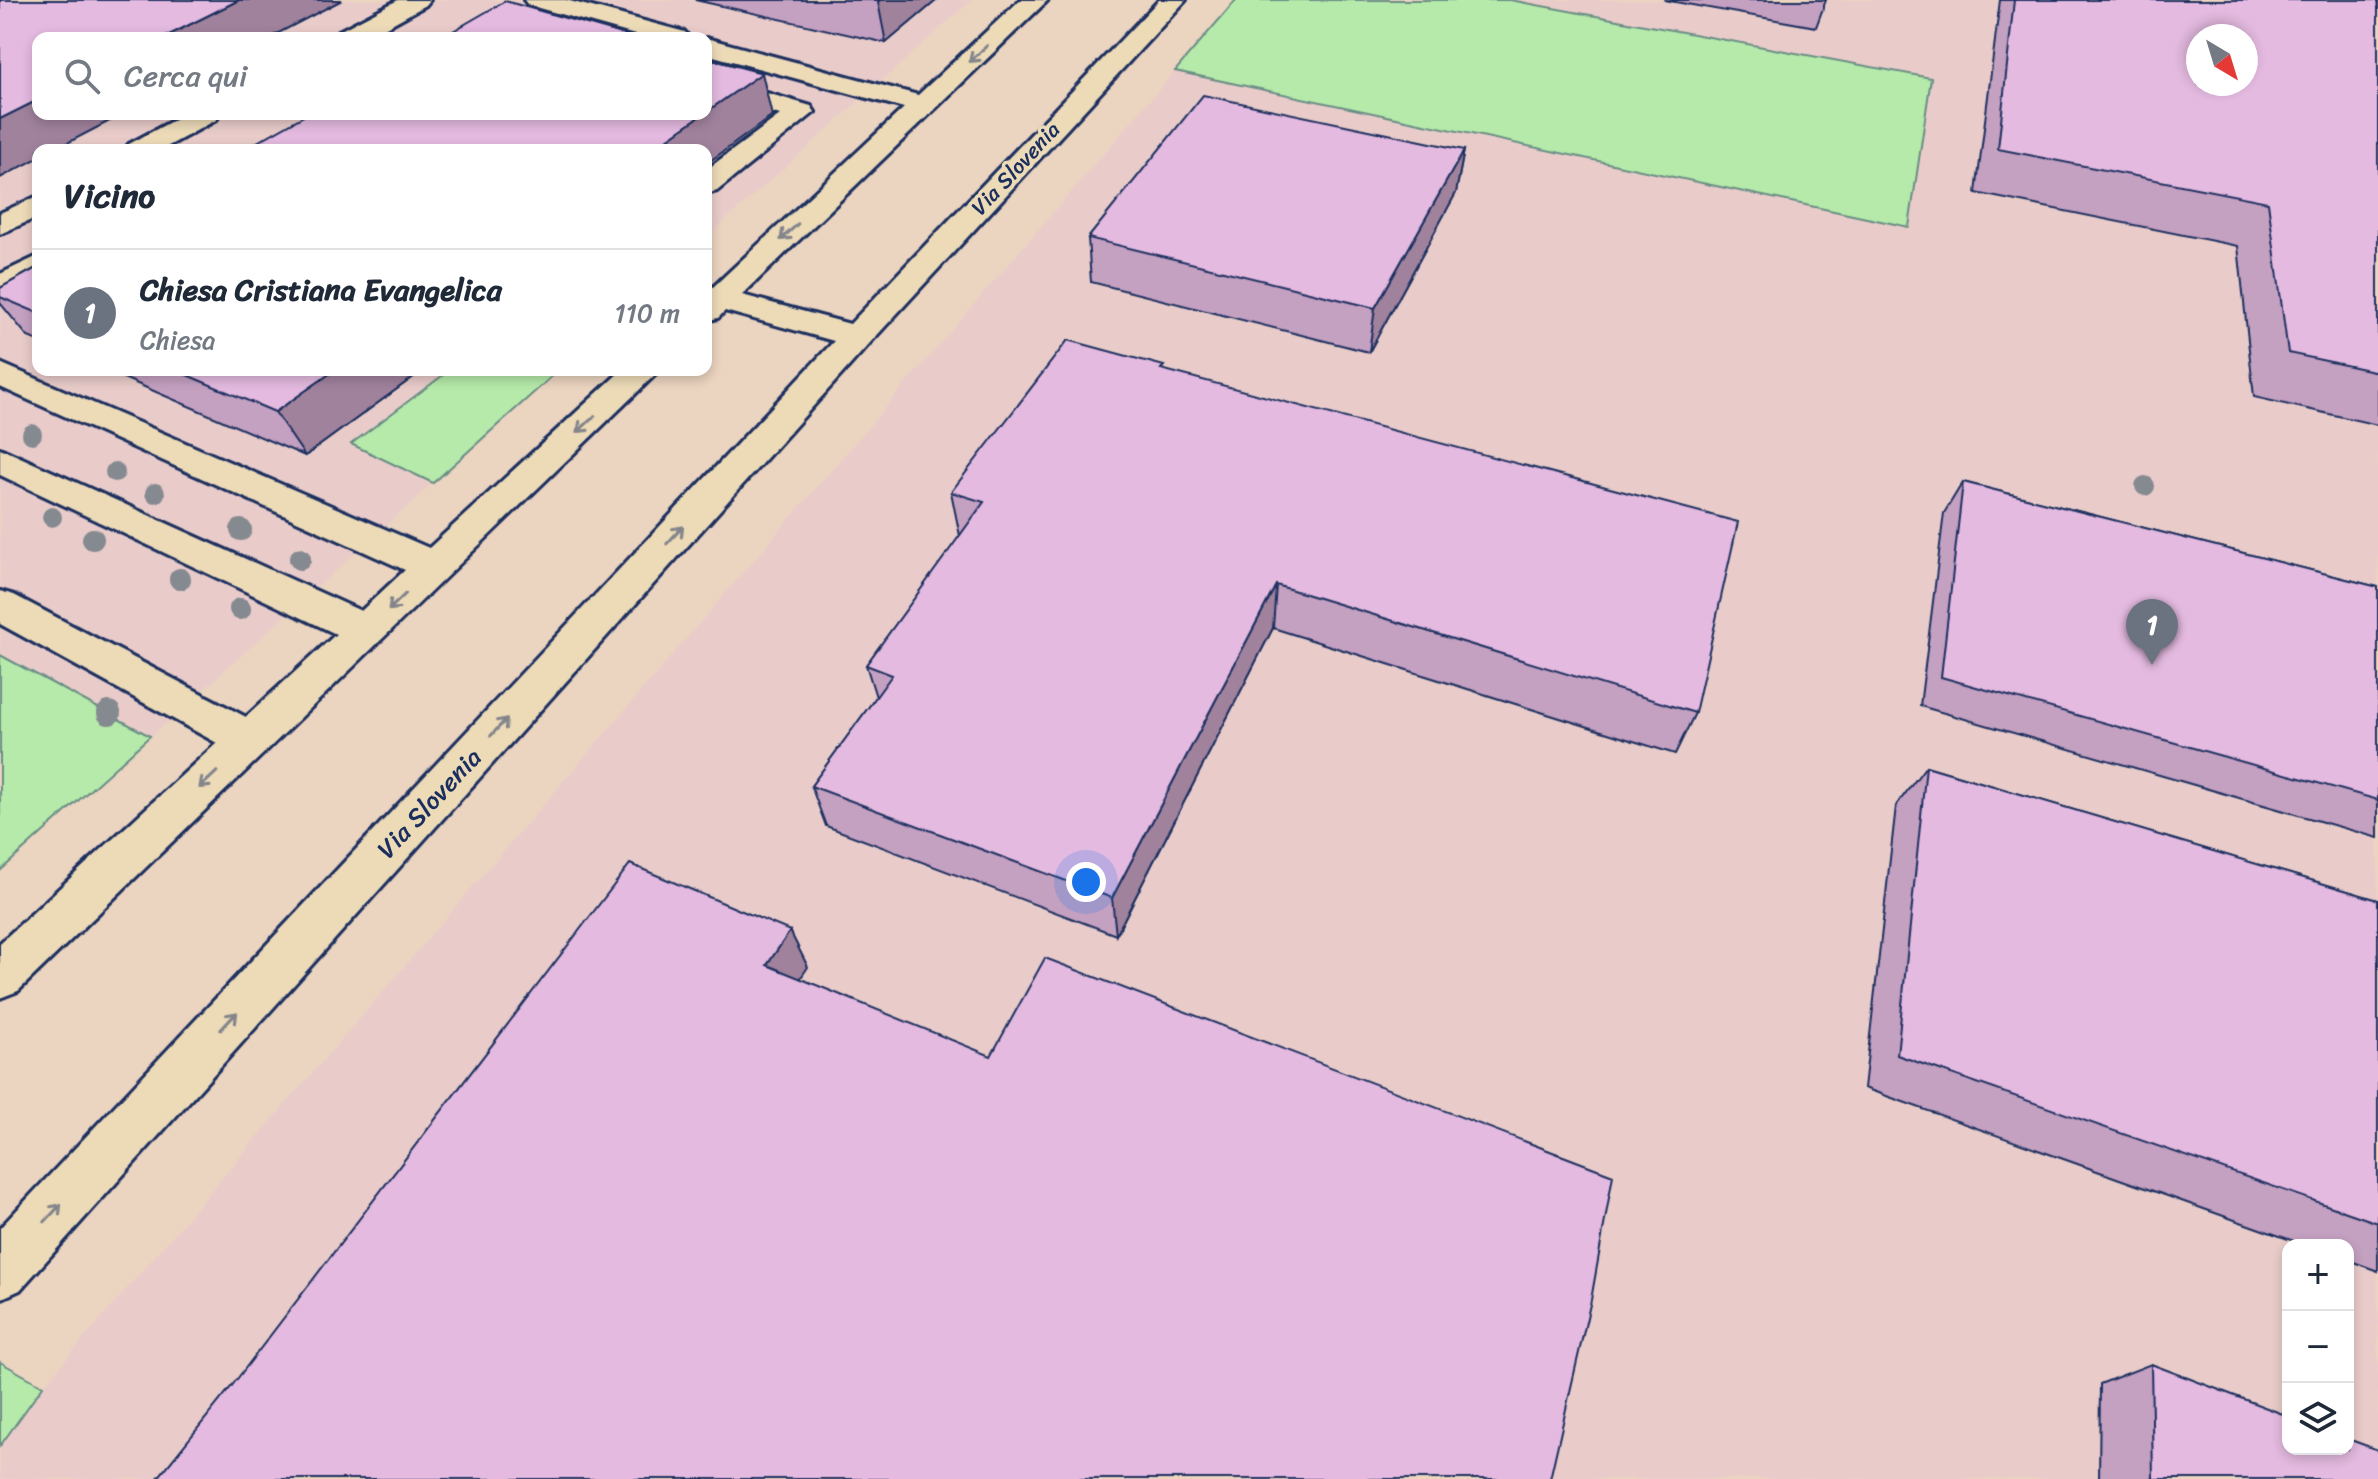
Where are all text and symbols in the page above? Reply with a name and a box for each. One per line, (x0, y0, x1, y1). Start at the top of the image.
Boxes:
north arrow (2186, 24, 2258, 96)
search box (32, 32, 712, 120)
one-way arrow (968, 44, 988, 63)
text: Cerca qui (124, 49, 247, 103)
icon: search (60, 54, 104, 98)
street label: Via Slovenia (961, 112, 1070, 225)
text: Vicino (64, 166, 155, 226)
one-way arrow (779, 223, 799, 242)
text: Chiesa Cristiana Evangelica (140, 263, 502, 317)
text: 1 (84, 290, 96, 336)
text: 110 m (615, 290, 680, 336)
text: Chiesa (140, 317, 215, 363)
one-way arrow (576, 414, 596, 433)
one-way arrow (666, 526, 684, 546)
one-way arrow (388, 592, 407, 611)
pin: 1 (2126, 599, 2178, 665)
one-way arrow (490, 717, 508, 737)
street label: Via Slovenia (365, 737, 493, 869)
one-way arrow (198, 771, 218, 790)
your location (1066, 862, 1106, 902)
one-way arrow (219, 1012, 237, 1032)
one-way arrow (43, 1203, 62, 1223)
map controls (2282, 1239, 2354, 1455)
button: + (2282, 1239, 2354, 1311)
button: − (2282, 1311, 2354, 1383)
button: layers (2282, 1383, 2354, 1455)

